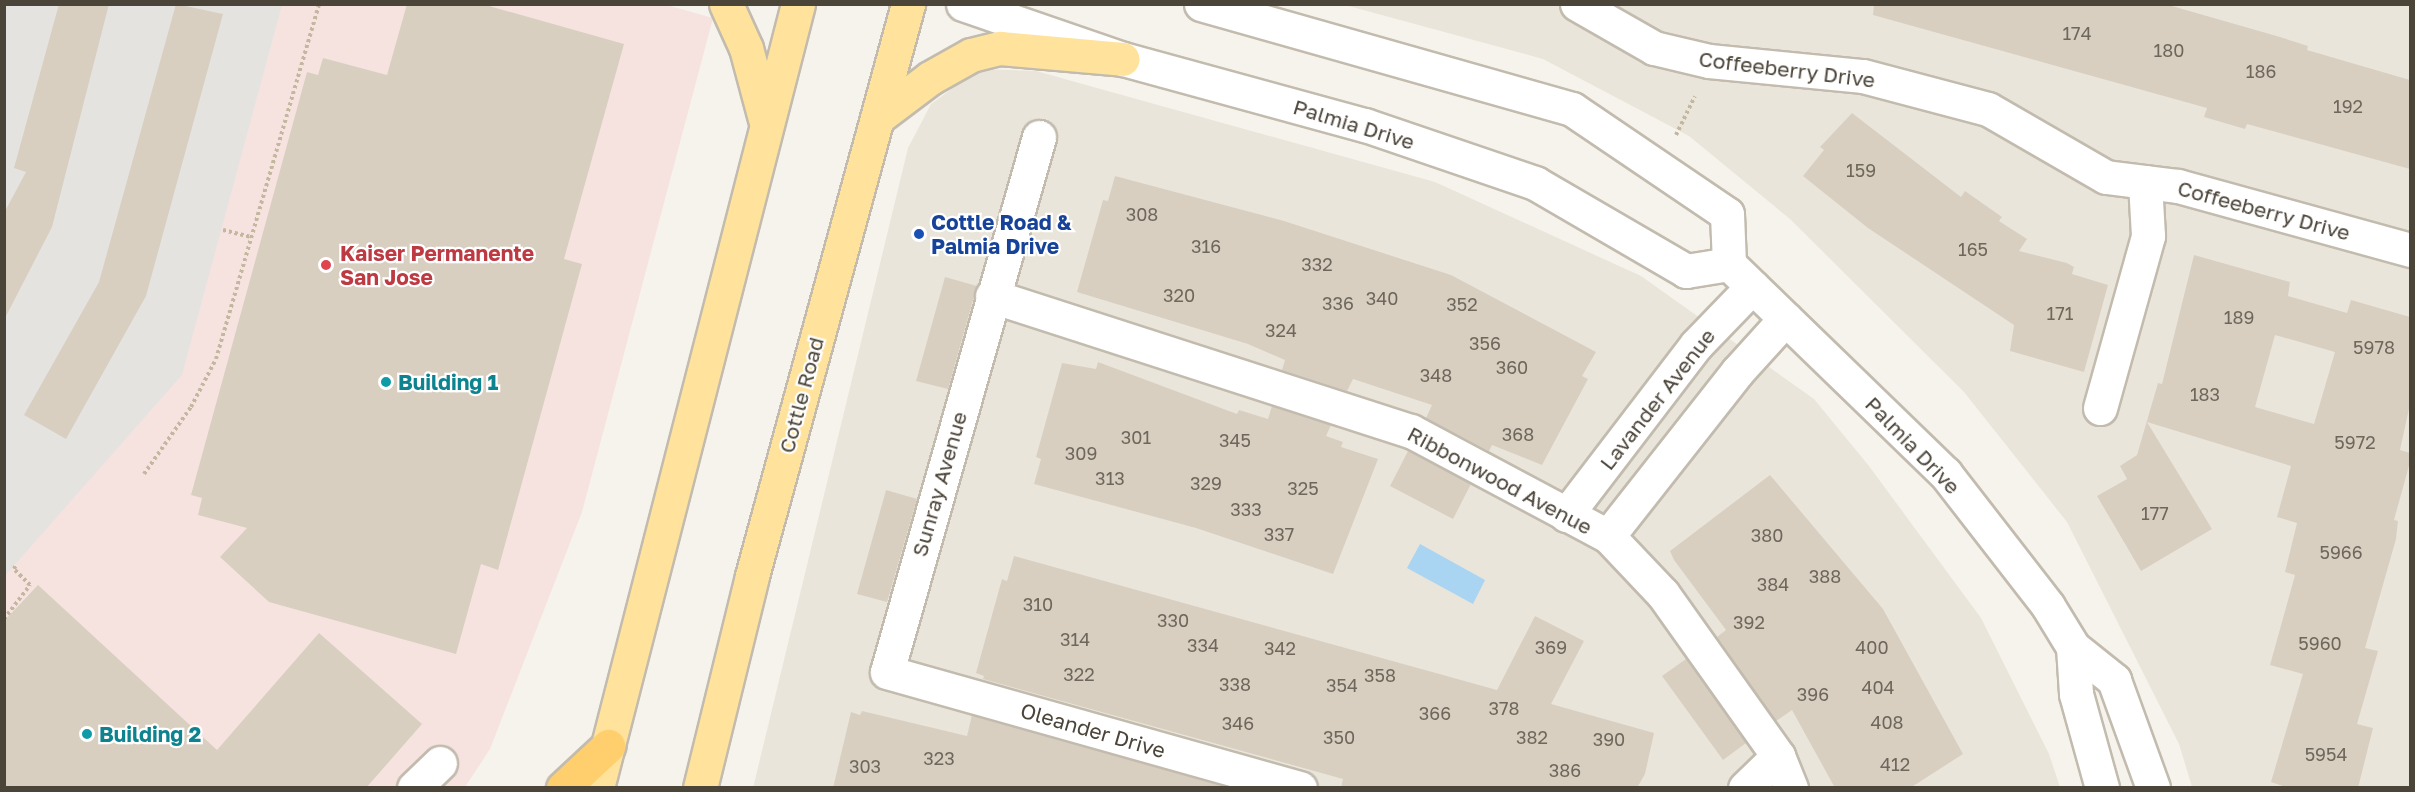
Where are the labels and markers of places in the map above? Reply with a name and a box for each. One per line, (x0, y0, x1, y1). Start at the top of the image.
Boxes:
place label: Cottle Road & Palmia Drive (931, 209, 1072, 259)
marker: Cottle Road & Palmia Drive (912, 227, 926, 241)
place label: Kaiser Permanente San Jose (340, 240, 534, 290)
marker: Kaiser Permanente San Jose (317, 256, 335, 274)
place label: Building 1 (398, 369, 498, 395)
marker: Building 1 (379, 375, 393, 389)
place label: Building 2 (99, 721, 201, 747)
marker: Building 2 (80, 727, 94, 741)

